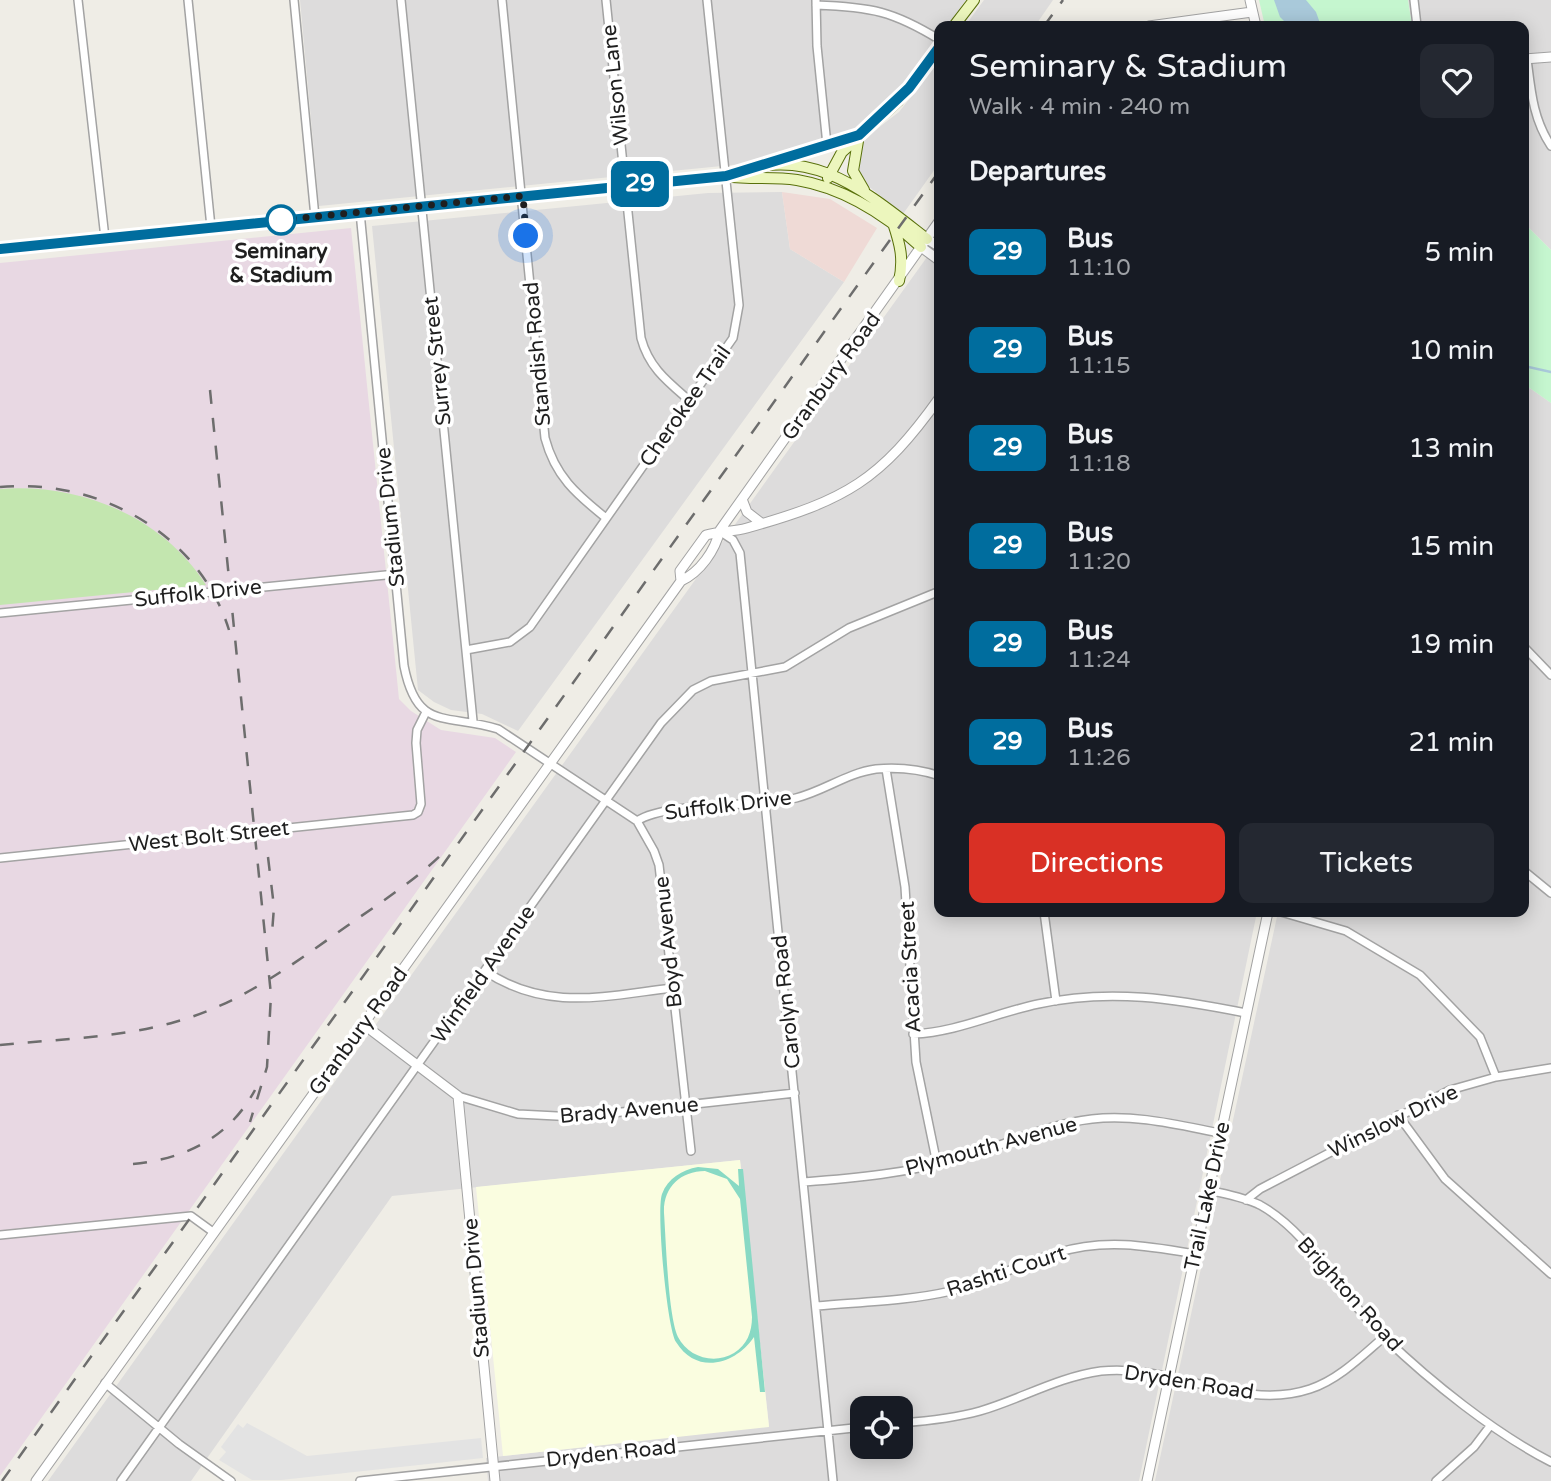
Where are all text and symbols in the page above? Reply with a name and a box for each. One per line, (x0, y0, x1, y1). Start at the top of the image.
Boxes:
street label: Wilson Lane (597, 23, 634, 147)
button: heart (1420, 44, 1494, 118)
text: Seminary & Stadium (969, 47, 1287, 86)
text: Walk · 4 min · 240 m (969, 93, 1190, 121)
text: Departures (969, 156, 1106, 187)
line badge: 29 (608, 161, 672, 207)
text: 29 (625, 169, 655, 198)
marker: Seminary & Stadium (266, 205, 296, 235)
your location (508, 218, 543, 253)
text: Bus (1067, 223, 1113, 254)
text: 29 (992, 237, 1023, 266)
text: 5 min (1425, 237, 1494, 268)
place label: Seminary & Stadium (229, 239, 333, 288)
text: 11:10 (1067, 254, 1131, 282)
street label: Standish Road (519, 281, 556, 427)
street label: Surrey Street (418, 295, 457, 427)
street label: Granbury Road (777, 307, 886, 445)
text: Bus (1067, 321, 1113, 352)
text: 29 (992, 335, 1023, 364)
text: 10 min (1408, 335, 1494, 366)
street label: Cherokee Trail (634, 341, 736, 472)
text: 11:15 (1067, 352, 1131, 380)
text: Bus (1067, 419, 1113, 450)
text: 29 (992, 433, 1023, 462)
text: 13 min (1408, 433, 1494, 464)
street label: Stadium Drive (371, 446, 410, 588)
text: 11:18 (1067, 450, 1131, 478)
text: Bus (1067, 517, 1113, 548)
text: 29 (992, 531, 1023, 560)
text: 15 min (1408, 531, 1494, 562)
text: 11:20 (1067, 548, 1131, 576)
street label: Suffolk Drive (133, 574, 263, 613)
text: Bus (1067, 615, 1113, 646)
text: 29 (992, 629, 1023, 658)
text: 19 min (1408, 629, 1494, 660)
text: 11:24 (1067, 646, 1131, 674)
text: Bus (1067, 713, 1113, 744)
text: 29 (992, 727, 1023, 756)
text: 21 min (1408, 727, 1494, 758)
text: 11:26 (1067, 744, 1131, 772)
street label: Suffolk Drive (663, 785, 793, 826)
street label: West Bolt Street (127, 816, 291, 857)
button: Directions (969, 823, 1225, 903)
button: Tickets (1239, 823, 1494, 903)
street label: Boyd Avenue (649, 875, 688, 1009)
street label: Winfield Avenue (426, 900, 540, 1048)
street label: Acacia Street (895, 900, 926, 1034)
street label: Carolyn Road (767, 934, 806, 1070)
street label: Granbury Road (304, 962, 413, 1100)
street label: Winslow Drive (1324, 1079, 1462, 1164)
street label: Brady Avenue (559, 1092, 700, 1129)
street label: Plymouth Avenue (903, 1112, 1080, 1181)
street label: Trail Lake Drive (1180, 1119, 1235, 1273)
street label: Stadium Drive (458, 1217, 495, 1359)
street label: Brighton Road (1292, 1232, 1407, 1357)
street label: Rashti Court (943, 1240, 1069, 1303)
street label: Dryden Road (1122, 1360, 1256, 1405)
map controls (850, 1396, 913, 1459)
button: locate (850, 1396, 913, 1459)
street label: Dryden Road (545, 1434, 677, 1473)

